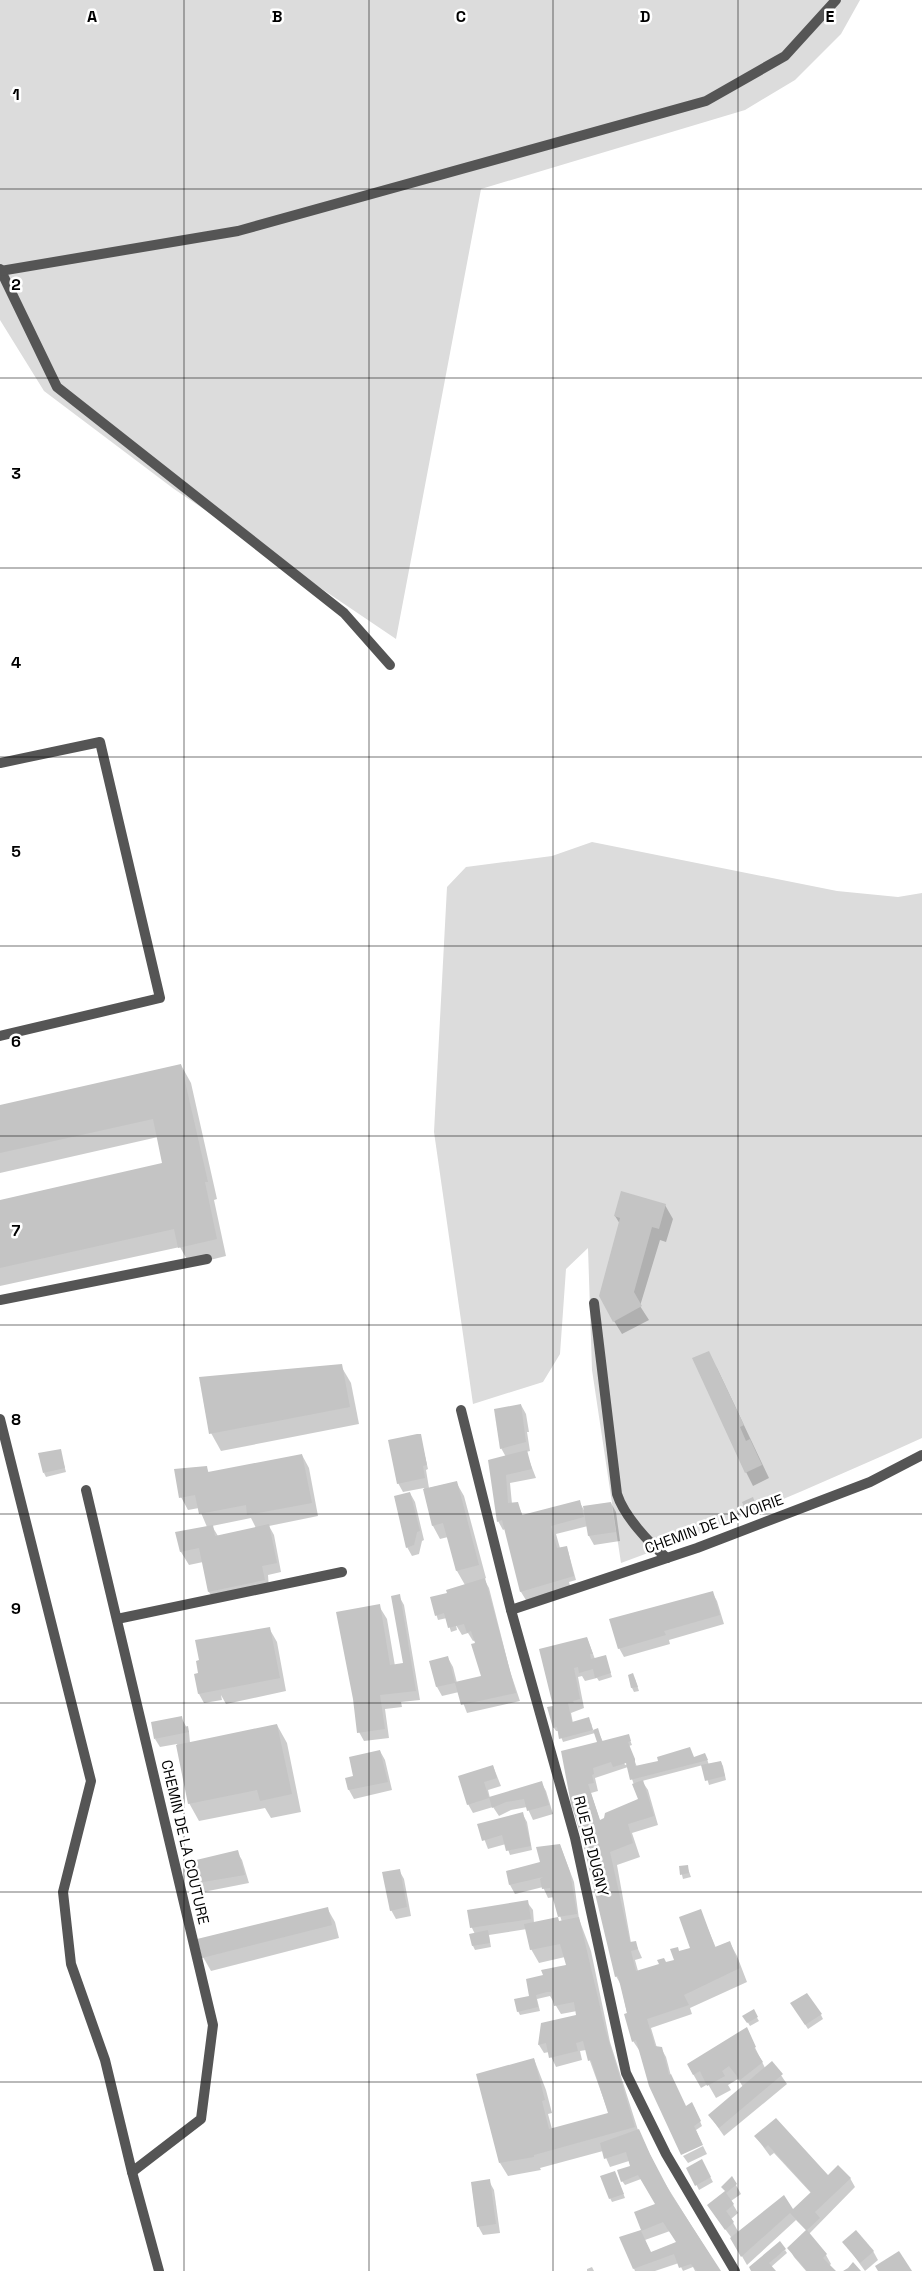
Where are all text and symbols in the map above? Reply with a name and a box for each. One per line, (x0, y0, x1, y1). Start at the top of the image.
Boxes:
text: A (87, 6, 97, 27)
text: B (272, 6, 282, 27)
text: C (456, 6, 466, 27)
text: D (640, 6, 650, 27)
text: E (826, 6, 835, 27)
text: 1 (12, 84, 20, 105)
text: 2 (11, 274, 21, 295)
text: 3 (11, 463, 21, 484)
text: 4 (11, 652, 21, 673)
text: 5 (11, 841, 21, 862)
text: 6 (11, 1031, 21, 1052)
text: 7 (12, 1220, 21, 1241)
text: 8 (11, 1409, 21, 1430)
street label: CHEMIN DE LA VOIRIE (642, 1490, 786, 1557)
text: 9 (11, 1598, 21, 1619)
street label: CHEMIN DE LA COUTURE (157, 1758, 214, 1926)
street label: RUE DE DUGNY (570, 1794, 613, 1898)

